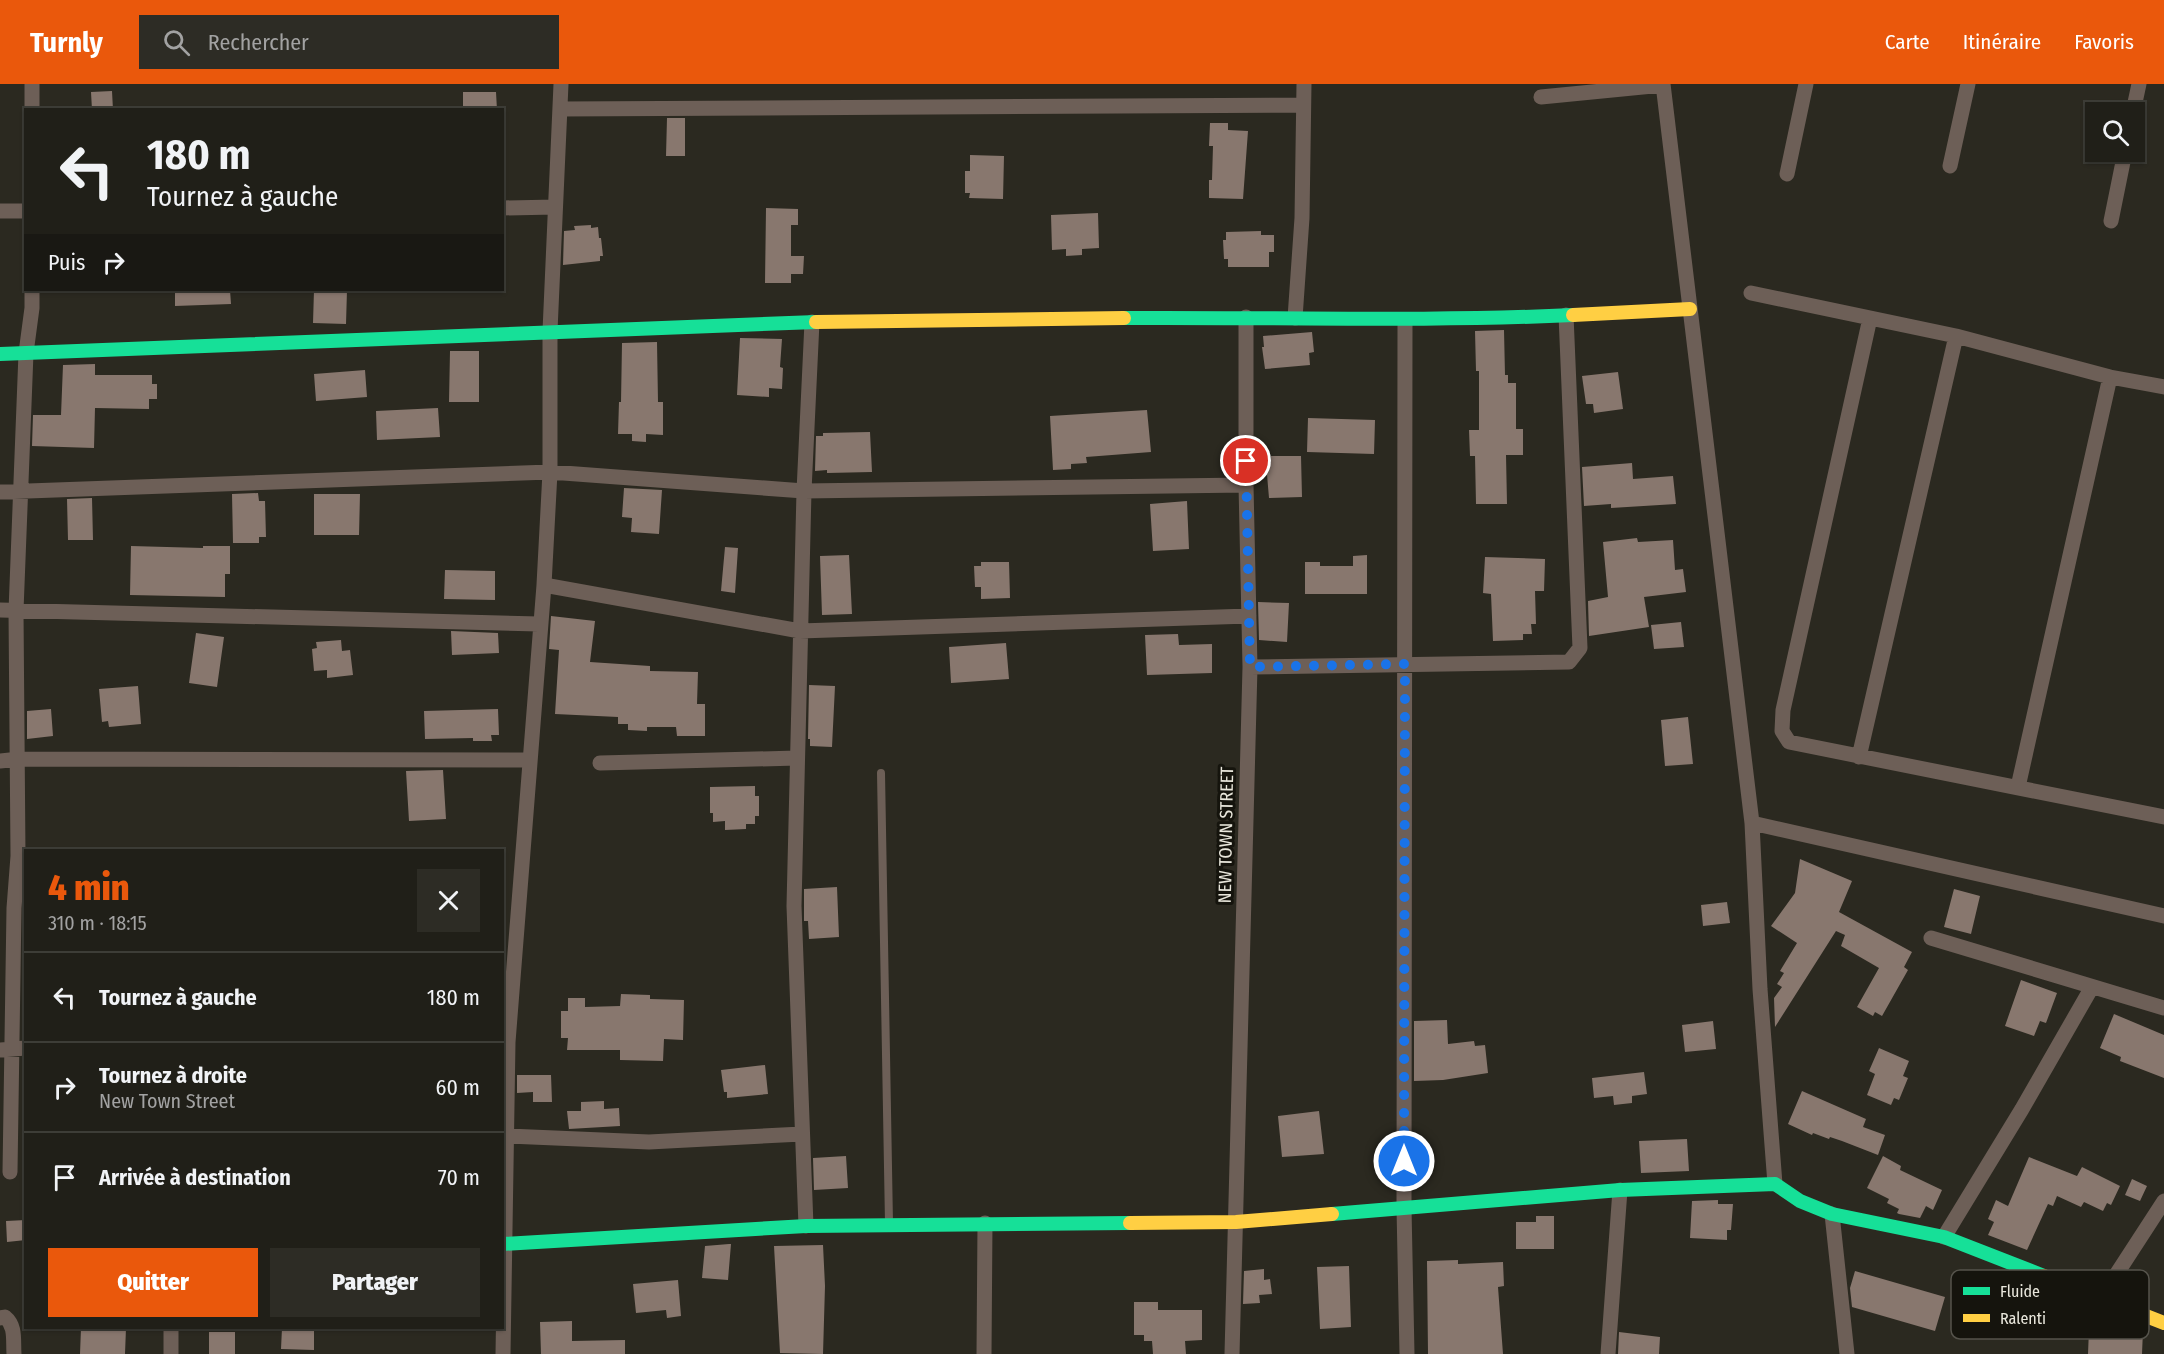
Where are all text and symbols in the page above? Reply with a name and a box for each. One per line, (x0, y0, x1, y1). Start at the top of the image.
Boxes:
search box (139, 15, 559, 69)
text: Turnly (30, 26, 103, 59)
icon: search (160, 26, 193, 59)
text: Rechercher (208, 29, 309, 56)
text: Carte (1885, 29, 1930, 55)
text: Itinéraire (1963, 29, 2041, 55)
text: Favoris (2074, 29, 2134, 55)
map controls (2085, 102, 2145, 162)
button: search (2085, 102, 2145, 162)
text: 180 m (147, 130, 251, 180)
icon: left (48, 132, 126, 210)
text: Tournez à gauche (147, 181, 338, 213)
icon: right (97, 246, 130, 279)
text: Puis (48, 249, 85, 276)
pin (1220, 435, 1271, 486)
icon: arrive (1229, 444, 1262, 477)
street label: NEW TOWN STREET (1214, 766, 1238, 903)
text: 4 min (48, 866, 130, 910)
button: close (417, 869, 480, 932)
text: 310 m · 18:15 (48, 911, 147, 935)
icon: left (48, 981, 81, 1014)
text: Tournez à gauche (99, 984, 257, 1011)
text: 180 m (427, 984, 480, 1011)
text: Tournez à droite (99, 1062, 247, 1089)
icon: right (48, 1071, 81, 1104)
text: 60 m (436, 1074, 480, 1101)
text: New Town Street (99, 1089, 235, 1113)
position arrow (1372, 1129, 1436, 1193)
icon: arrive (48, 1161, 81, 1194)
text: Arrivée à destination (99, 1164, 291, 1191)
text: 70 m (438, 1164, 480, 1191)
button: Quitter (48, 1248, 258, 1317)
button: Partager (270, 1248, 480, 1317)
legend (1951, 1270, 2149, 1339)
text: Fluide (2000, 1282, 2040, 1301)
text: Ralenti (2000, 1309, 2046, 1328)

